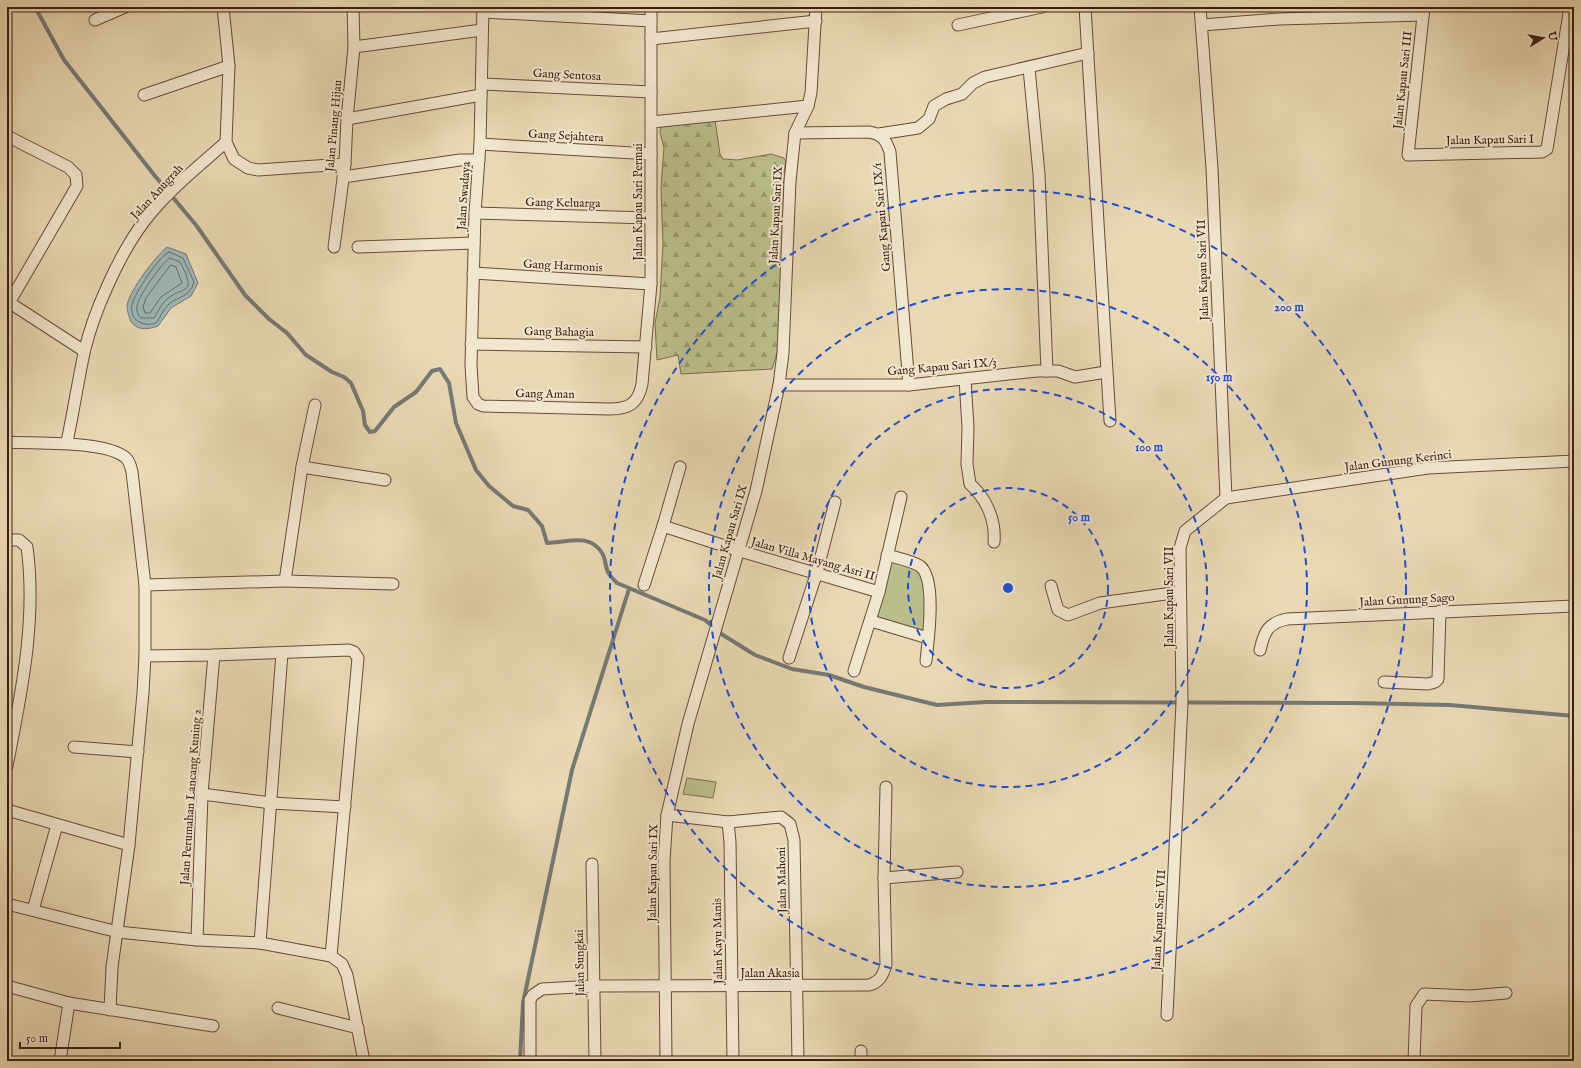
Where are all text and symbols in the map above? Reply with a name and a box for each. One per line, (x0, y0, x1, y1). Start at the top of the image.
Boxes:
north arrow (1523, 18, 1563, 58)
text: U (1544, 29, 1560, 43)
street label: Jalan Kapau Sari III (1390, 30, 1417, 132)
street label: Gang Sentosa (533, 66, 602, 84)
street label: Jalan Pinang Hijau (322, 79, 346, 175)
street label: Gang Sejahtera (528, 127, 605, 146)
street label: Jalan Kapau Sari I (1444, 132, 1534, 149)
street label: Jalan Kapau Sari Permai (631, 143, 647, 263)
street label: Jalan Swadaya (454, 160, 475, 233)
street label: Jalan Anugrah (126, 161, 188, 225)
street label: Gang Kapau Sari IX/1 (870, 162, 895, 272)
street label: Jalan Kapau Sari IX (766, 165, 787, 266)
street label: Gang Keluarga (525, 195, 602, 211)
street label: Jalan Kapau Sari VII (1194, 219, 1213, 323)
street label: Gang Harmonis (523, 256, 603, 276)
text: 200 m (1274, 300, 1304, 315)
street label: Gang Bahagia (524, 324, 595, 340)
street label: Gang Kapau Sari IX/3 (887, 355, 997, 380)
text: 150 m (1206, 370, 1233, 385)
street label: Gang Aman (515, 386, 575, 402)
text: 100 m (1135, 440, 1164, 455)
street label: Jalan Gunung Kerinci (1342, 447, 1452, 476)
street label: Jalan Kapau Sari IX (709, 483, 752, 583)
text: 50 m (1068, 510, 1091, 525)
street label: Jalan Villa Mayang Asri II (747, 534, 877, 585)
street label: Jalan Kapau Sari VII (1162, 546, 1178, 650)
centre of rings (1001, 581, 1015, 595)
street label: Jalan Gunung Sago (1357, 590, 1456, 611)
street label: Jalan Perumahan Lancang Kuning 2 (177, 708, 206, 888)
street label: Jalan Kapau Sari IX (645, 824, 662, 924)
street label: Jalan Mahoni (774, 847, 791, 915)
street label: Jalan Kapau Sari VII (1149, 869, 1170, 973)
street label: Jalan Kayu Manis (710, 898, 727, 986)
street label: Jalan Sungkai (572, 929, 589, 999)
street label: Jalan Akasia (738, 966, 801, 982)
scale bar (20, 1024, 120, 1050)
text: 50 m (26, 1031, 48, 1046)

